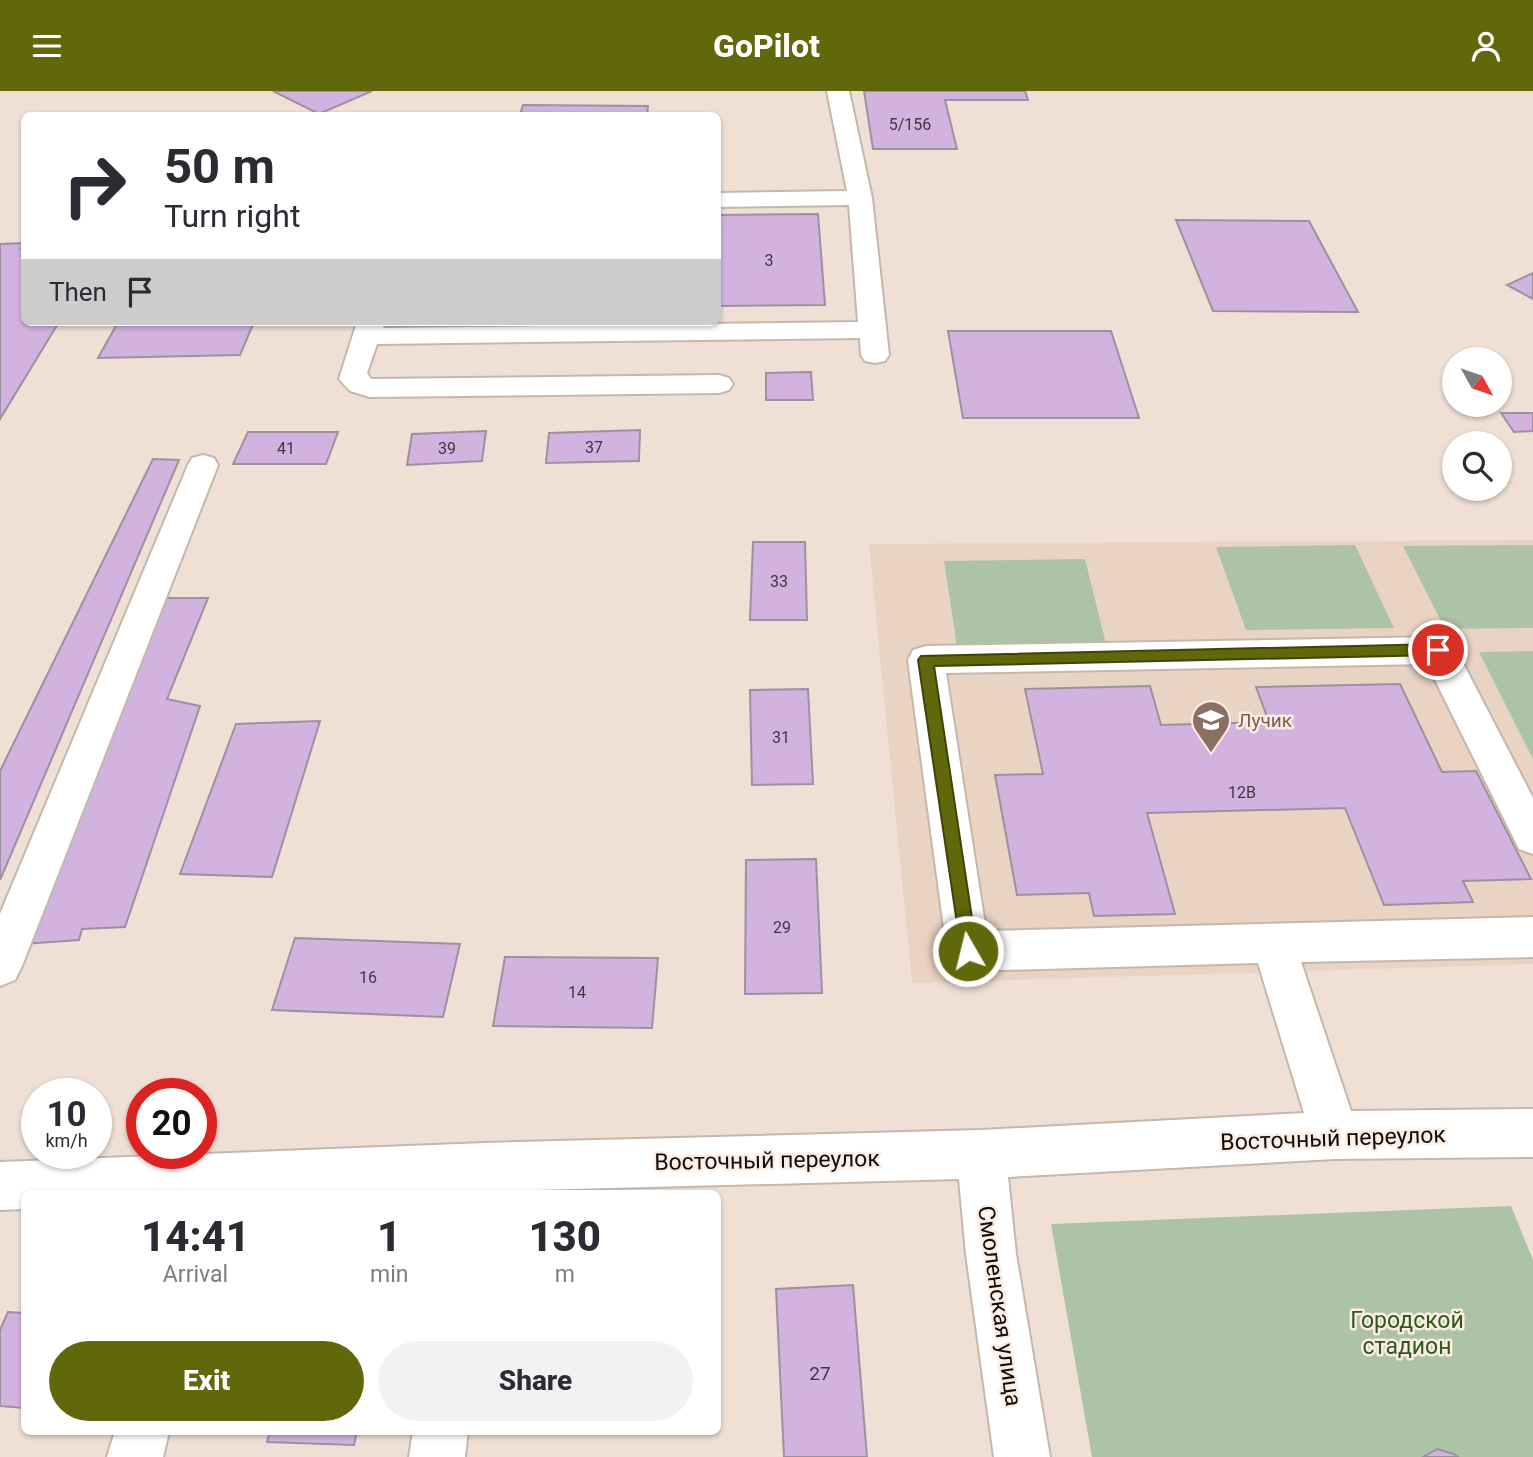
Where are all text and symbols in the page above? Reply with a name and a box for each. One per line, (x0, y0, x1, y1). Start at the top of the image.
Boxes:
icon: menu (28, 27, 66, 65)
text: GoPilot (713, 27, 820, 65)
icon: person (1467, 27, 1505, 65)
house number: 5/156 (889, 115, 931, 134)
text: 50 m (164, 138, 275, 195)
icon: right (49, 140, 140, 231)
text: Turn right (164, 197, 300, 235)
house number: 3 (765, 251, 774, 270)
icon: arrive (121, 273, 159, 311)
text: Then (49, 277, 107, 307)
north arrow (1442, 347, 1512, 417)
map controls (1442, 347, 1512, 501)
button: search (1442, 431, 1512, 501)
house number: 37 (585, 438, 603, 457)
house number: 41 (277, 439, 295, 458)
house number: 39 (438, 439, 456, 458)
house number: 33 (770, 572, 788, 591)
pin (1408, 620, 1468, 680)
icon: arrive (1419, 631, 1457, 669)
school or university icon: Лучик (1190, 699, 1232, 754)
place label: Лучик (1238, 709, 1293, 732)
house number: 31 (772, 728, 790, 747)
house number: 12В (1228, 783, 1256, 802)
position arrow (931, 914, 1005, 988)
house number: 29 (773, 918, 791, 937)
house number: 16 (359, 968, 377, 987)
house number: 14 (568, 983, 586, 1002)
speed limit sign: 20 (126, 1078, 217, 1169)
text: 10 (46, 1094, 87, 1135)
street label: Восточный переулок (1220, 1121, 1447, 1156)
text: km/h (45, 1130, 88, 1151)
street label: Восточный переулок (654, 1145, 881, 1176)
street label: Смоленская улица (972, 1204, 1027, 1408)
text: 14:41 (141, 1212, 250, 1261)
text: 1 (377, 1212, 401, 1261)
text: 130 (528, 1212, 601, 1261)
text: Arrival (163, 1261, 228, 1288)
text: min (370, 1261, 408, 1288)
text: m (555, 1261, 575, 1288)
park label: Городской стадион (1350, 1307, 1464, 1360)
button: Exit (49, 1341, 364, 1421)
button: Share (378, 1341, 693, 1421)
house number: 27 (809, 1362, 831, 1385)

